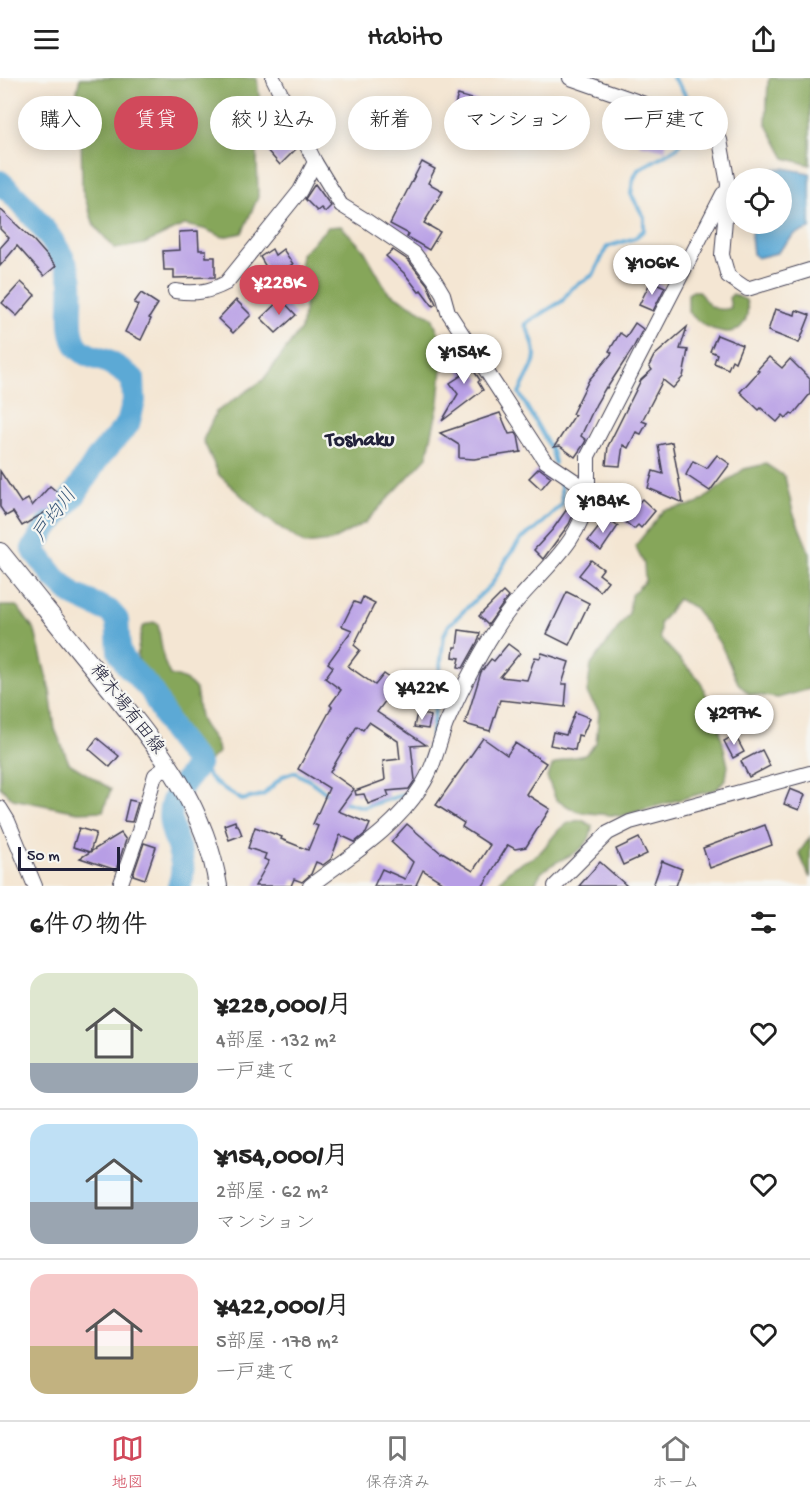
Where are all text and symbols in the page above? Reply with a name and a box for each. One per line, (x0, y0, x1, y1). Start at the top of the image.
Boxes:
icon: menu (30, 23, 63, 56)
text: Habito (367, 23, 443, 55)
icon: share (747, 23, 780, 56)
chip: 購入 (18, 96, 102, 150)
chip: 賃貸 (114, 96, 198, 150)
chip: 絞り込み (210, 96, 336, 150)
chip: 新着 (348, 96, 432, 150)
chip: マンション (444, 96, 590, 150)
chip: 一戸建て (602, 96, 728, 150)
map controls (726, 168, 792, 234)
button: locate (726, 168, 792, 234)
pin: ¥106K (610, 245, 694, 296)
text: ¥106K (627, 253, 677, 276)
pin: ¥228K (237, 265, 321, 316)
text: ¥228K (254, 273, 304, 296)
pin: ¥154K (422, 334, 506, 385)
text: ¥154K (440, 342, 488, 365)
district label: Toshaku (324, 429, 395, 454)
pin: ¥184K (561, 483, 645, 534)
water label: 戸均川 (28, 484, 83, 547)
text: ¥184K (579, 491, 627, 514)
street label: 稗木場有田線 (84, 660, 168, 759)
pin: ¥422K (380, 670, 464, 721)
text: ¥422K (397, 678, 447, 701)
pin: ¥297K (692, 695, 776, 746)
text: ¥297K (709, 703, 759, 726)
scale bar (18, 844, 120, 872)
text: 50 m (27, 848, 60, 867)
icon: filters (747, 906, 780, 939)
text: 6件の物件 (30, 912, 147, 943)
text: ¥228,000/月 (216, 992, 353, 1023)
icon: home (78, 997, 150, 1069)
icon: heart (747, 1017, 780, 1050)
text: 4部屋 · 132 m² (216, 1031, 336, 1054)
text: 一戸建て (216, 1062, 296, 1085)
text: ¥154,000/月 (216, 1143, 349, 1174)
icon: home (78, 1148, 150, 1220)
icon: heart (747, 1168, 780, 1201)
text: 2部屋 · 62 m² (216, 1182, 328, 1205)
text: マンション (216, 1213, 315, 1236)
text: ¥422,000/月 (216, 1293, 351, 1324)
icon: home (78, 1298, 150, 1370)
icon: heart (747, 1318, 780, 1351)
text: 5部屋 · 178 m² (216, 1332, 339, 1355)
text: 一戸建て (216, 1363, 296, 1386)
tab: 地図 (111, 1432, 144, 1494)
tab: 保存済み (366, 1432, 430, 1494)
tab: ホーム (652, 1432, 699, 1494)

